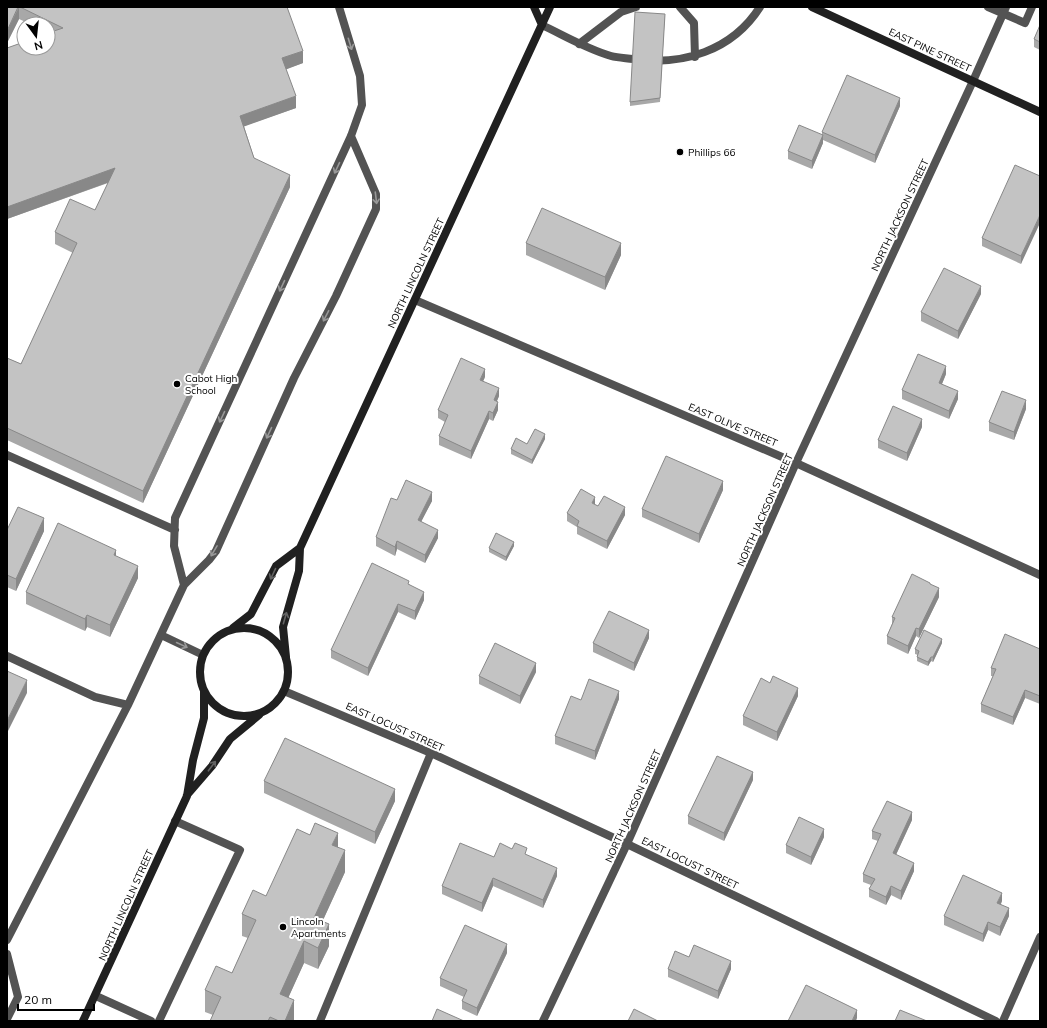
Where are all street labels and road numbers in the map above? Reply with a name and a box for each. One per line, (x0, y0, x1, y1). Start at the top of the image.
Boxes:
street label: EAST PINE STREET (887, 25, 973, 75)
street label: NORTH JACKSON STREET (868, 157, 932, 273)
street label: NORTH LINCOLN STREET (385, 216, 447, 330)
street label: EAST OLIVE STREET (686, 400, 780, 450)
street label: NORTH JACKSON STREET (734, 451, 796, 569)
street label: EAST LOCUST STREET (344, 699, 446, 755)
street label: NORTH JACKSON STREET (602, 747, 664, 865)
street label: EAST LOCUST STREET (639, 834, 741, 892)
street label: NORTH LINCOLN STREET (96, 847, 156, 963)

